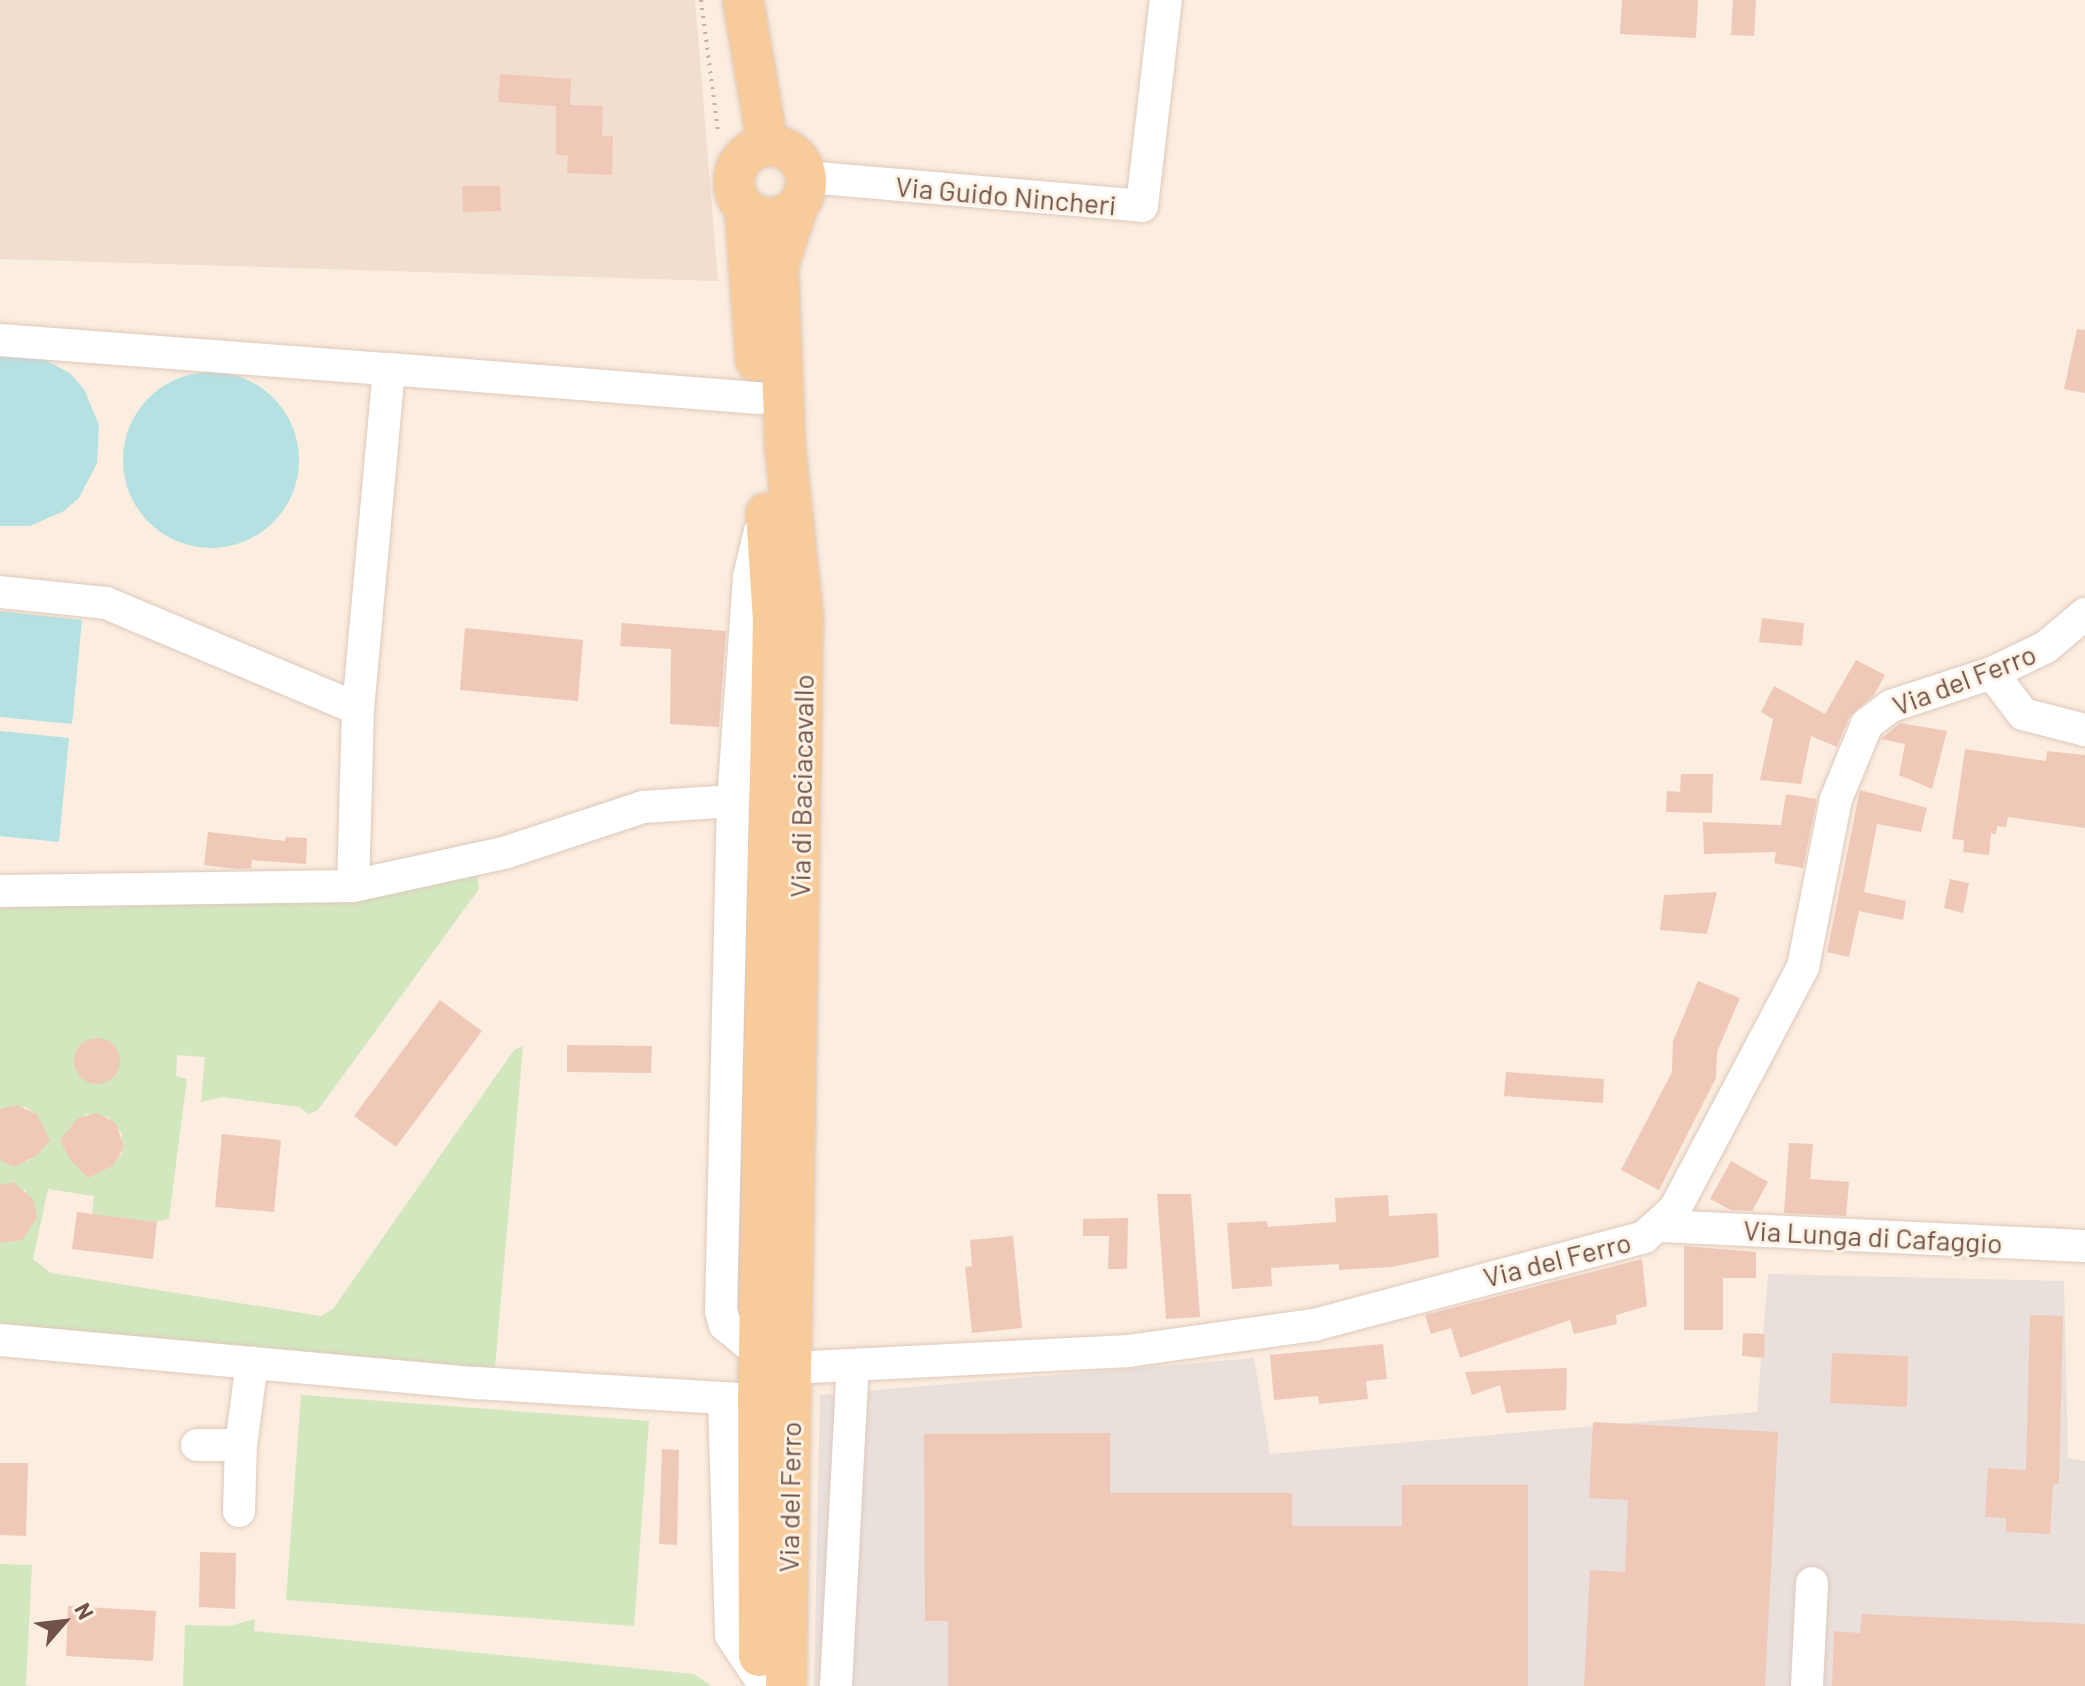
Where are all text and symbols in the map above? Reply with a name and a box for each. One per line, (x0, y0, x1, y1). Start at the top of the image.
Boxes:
street label: Via Guido Nincheri (894, 169, 1118, 221)
street label: Via del Ferro (1887, 636, 2041, 722)
street label: Via di Baciacavallo (782, 674, 820, 898)
street label: Via Lunga di Cafaggio (1743, 1212, 2003, 1260)
street label: Via del Ferro (1480, 1224, 1634, 1294)
street label: Via del Ferro (771, 1421, 807, 1573)
north arrow (24, 1582, 104, 1662)
text: N (70, 1598, 100, 1623)

